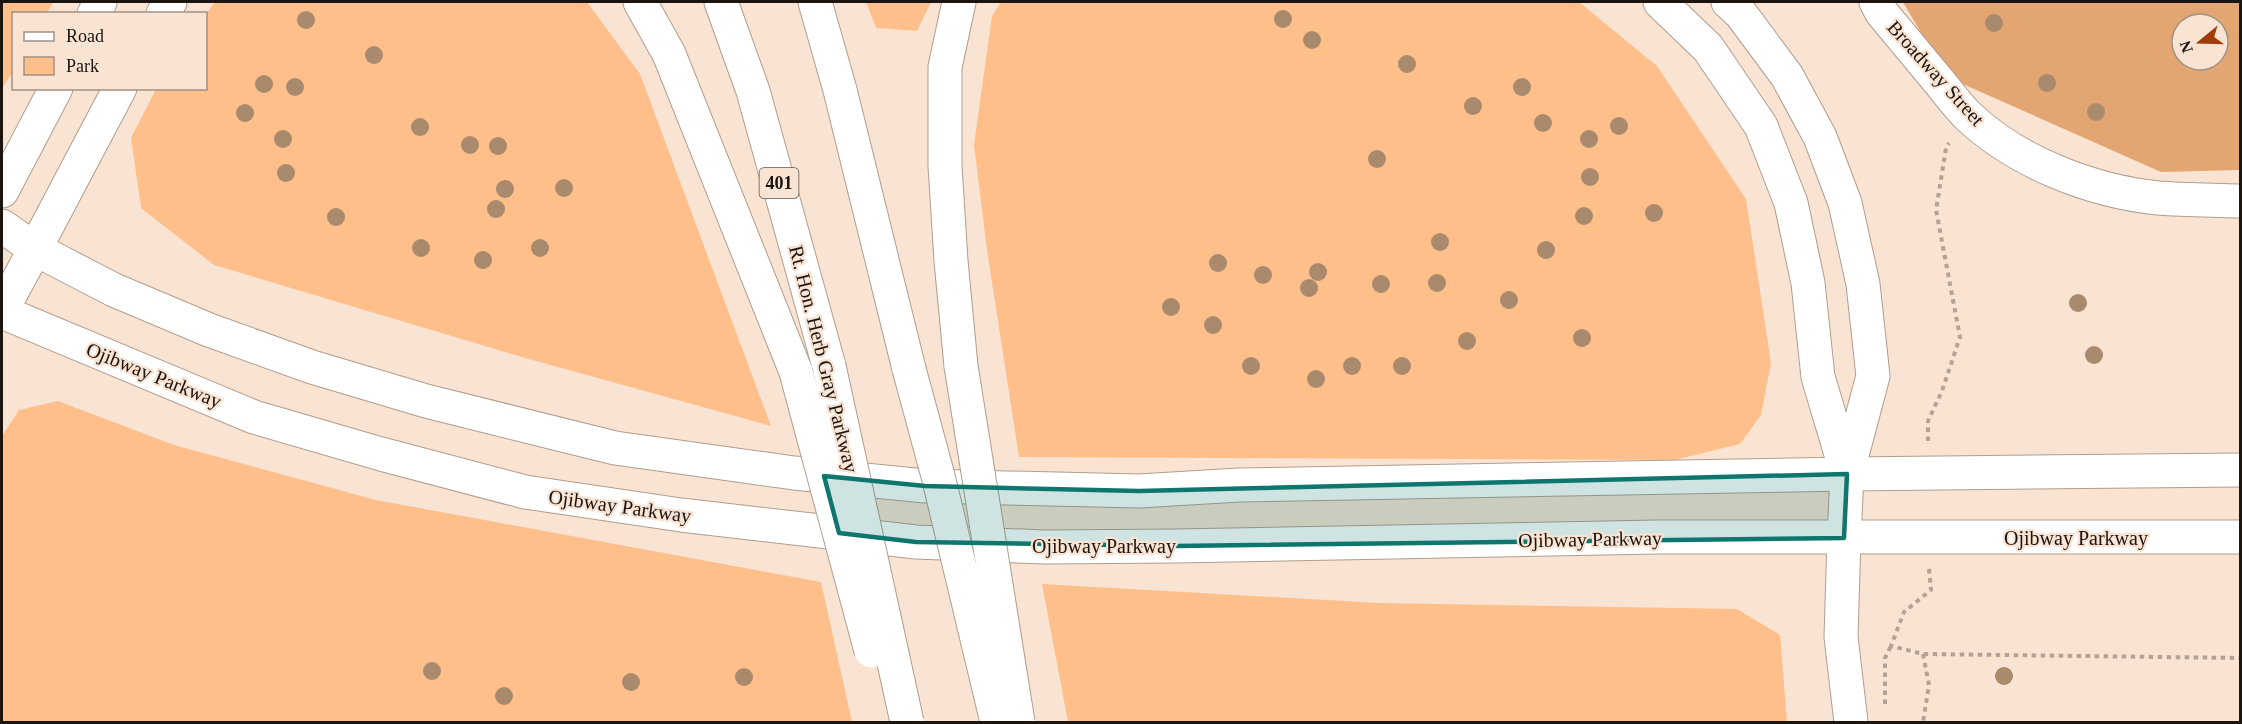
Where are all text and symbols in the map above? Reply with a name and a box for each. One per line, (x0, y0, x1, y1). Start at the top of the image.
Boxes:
legend (12, 12, 207, 90)
north arrow (2170, 12, 2230, 72)
street label: Broadway Street (1882, 16, 1989, 131)
text: Road (66, 26, 104, 46)
text: N (2176, 38, 2196, 55)
text: Park (66, 56, 99, 76)
road number: 401 (760, 168, 798, 198)
street label: Rt. Hon. Herb Gray Parkway (784, 243, 863, 475)
street label: Ojibway Parkway (83, 338, 225, 413)
street label: Ojibway Parkway (547, 485, 693, 528)
street label: Ojibway Parkway (1518, 527, 1662, 552)
street label: Ojibway Parkway (2004, 527, 2148, 550)
street label: Ojibway Parkway (1032, 535, 1176, 558)

